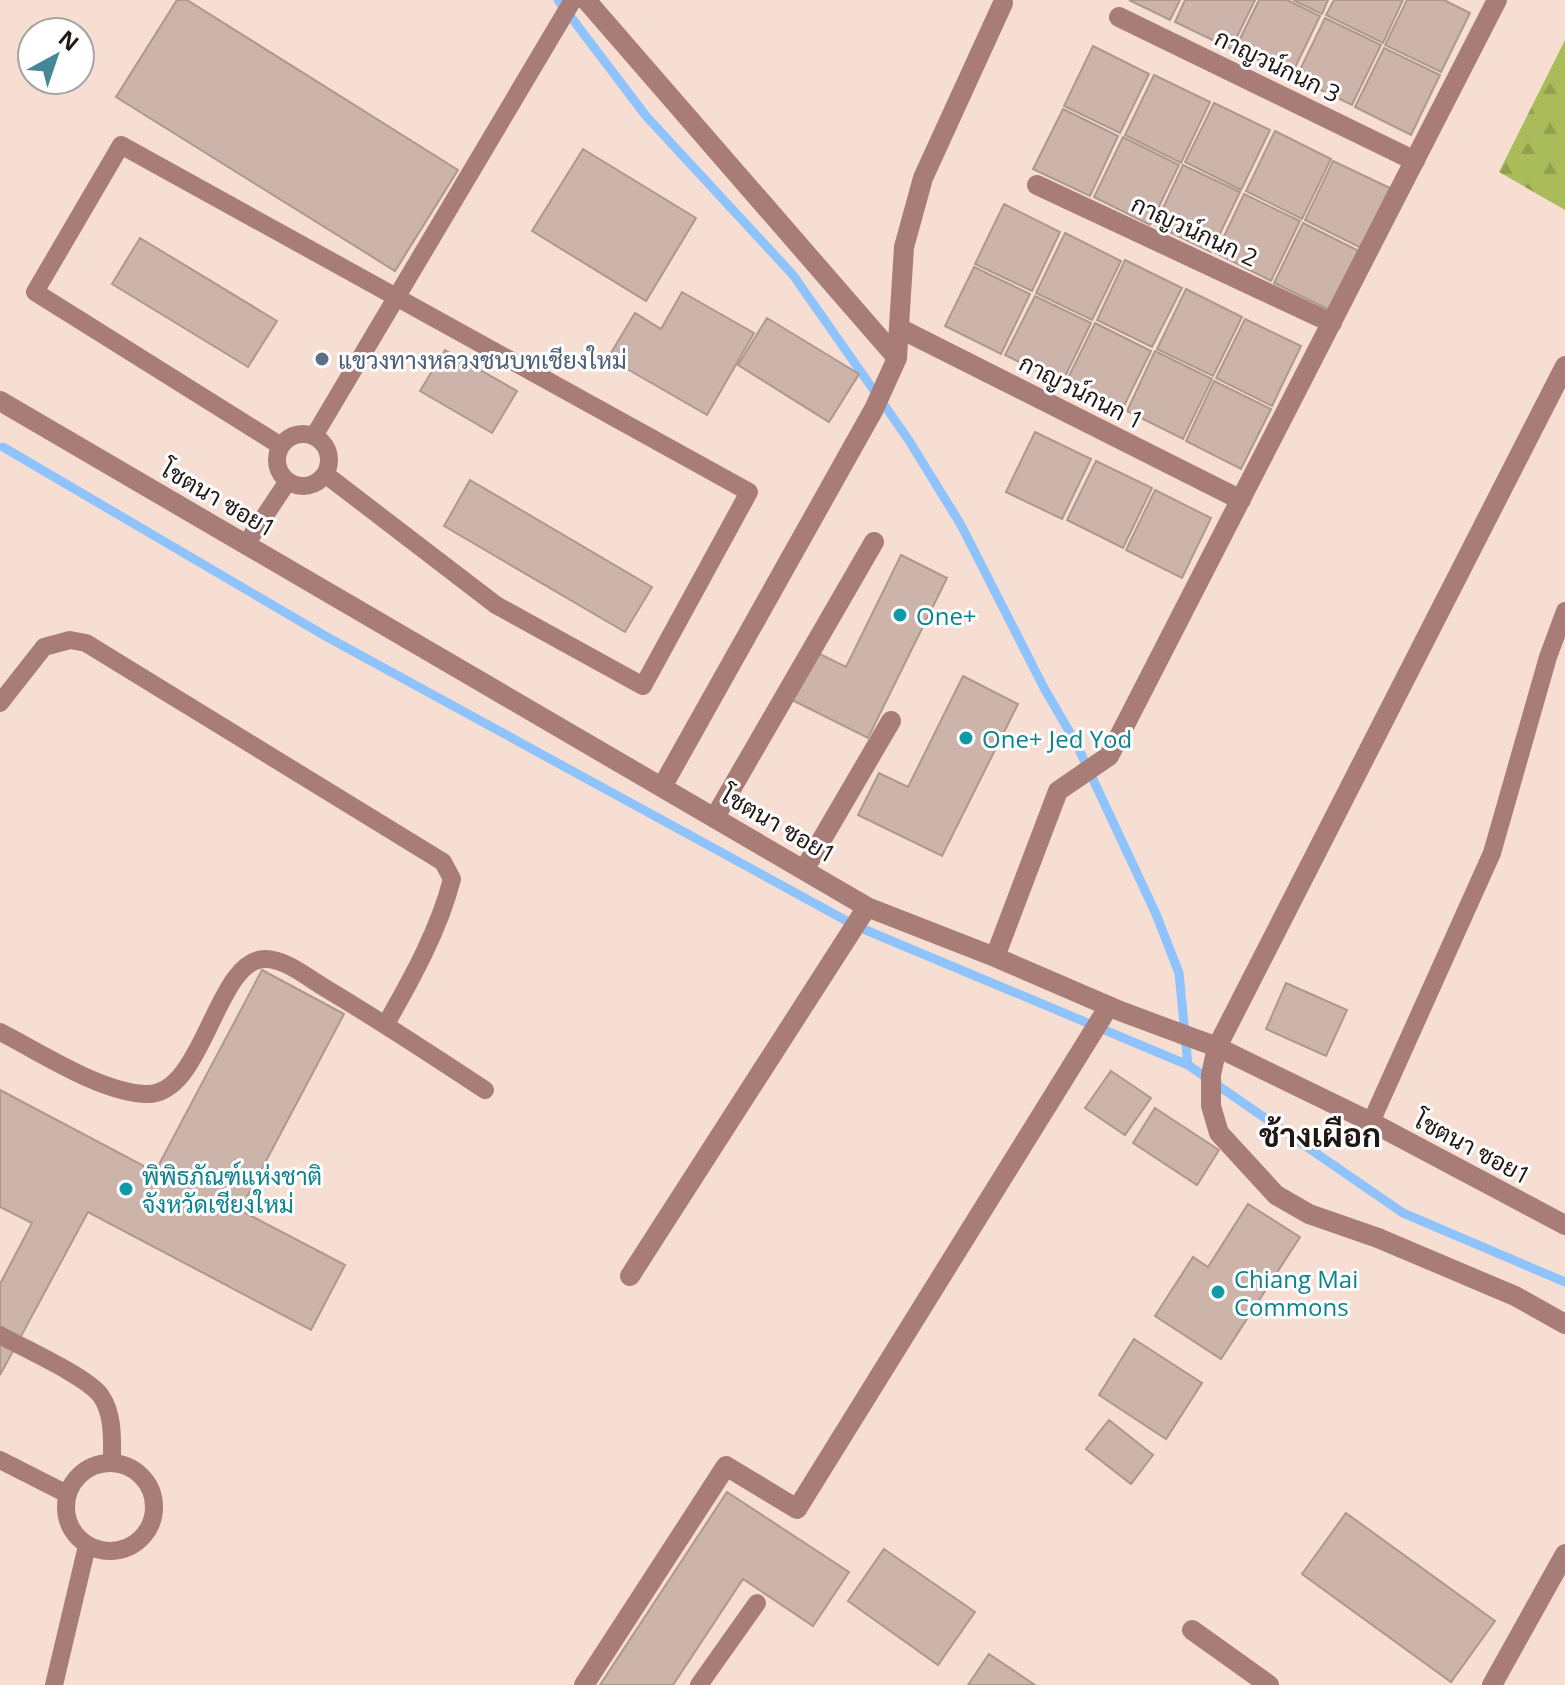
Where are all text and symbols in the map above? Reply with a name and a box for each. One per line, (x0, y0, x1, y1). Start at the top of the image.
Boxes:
north arrow (16, 16, 96, 96)
street label: กาญวน์กนก 3 (1210, 20, 1346, 110)
text: N (53, 23, 86, 57)
street label: กาญวน์กนก 2 (1126, 186, 1264, 274)
place label: แขวงทางหลวงชนบทเชียงใหม่ (338, 343, 627, 376)
street label: กาญวน์กนก 1 (1014, 345, 1150, 437)
marker: แขวงทางหลวงชนบทเชียงใหม่ (313, 350, 331, 368)
street label: โชตนา ซอย1 (154, 451, 283, 544)
place label: One+ (916, 599, 977, 632)
marker: One+ (891, 606, 909, 624)
place label: One+ Jed Yod (982, 722, 1132, 755)
marker: One+ Jed Yod (957, 729, 975, 747)
street label: โชตนา ซอย1 (714, 777, 843, 870)
street label: โชตนา ซอย1 (1407, 1102, 1537, 1192)
district label: ช้างเผือก (1259, 1113, 1381, 1156)
place label: พิพิธภัณฑ์แห่งชาติ จังหวัดเชียงใหม่ (142, 1159, 322, 1220)
marker: พิพิธภัณฑ์แห่งชาติ จังหวัดเชียงใหม่ (117, 1180, 135, 1198)
place label: Chiang Mai Commons (1234, 1262, 1358, 1323)
marker: Chiang Mai Commons (1209, 1283, 1227, 1301)

